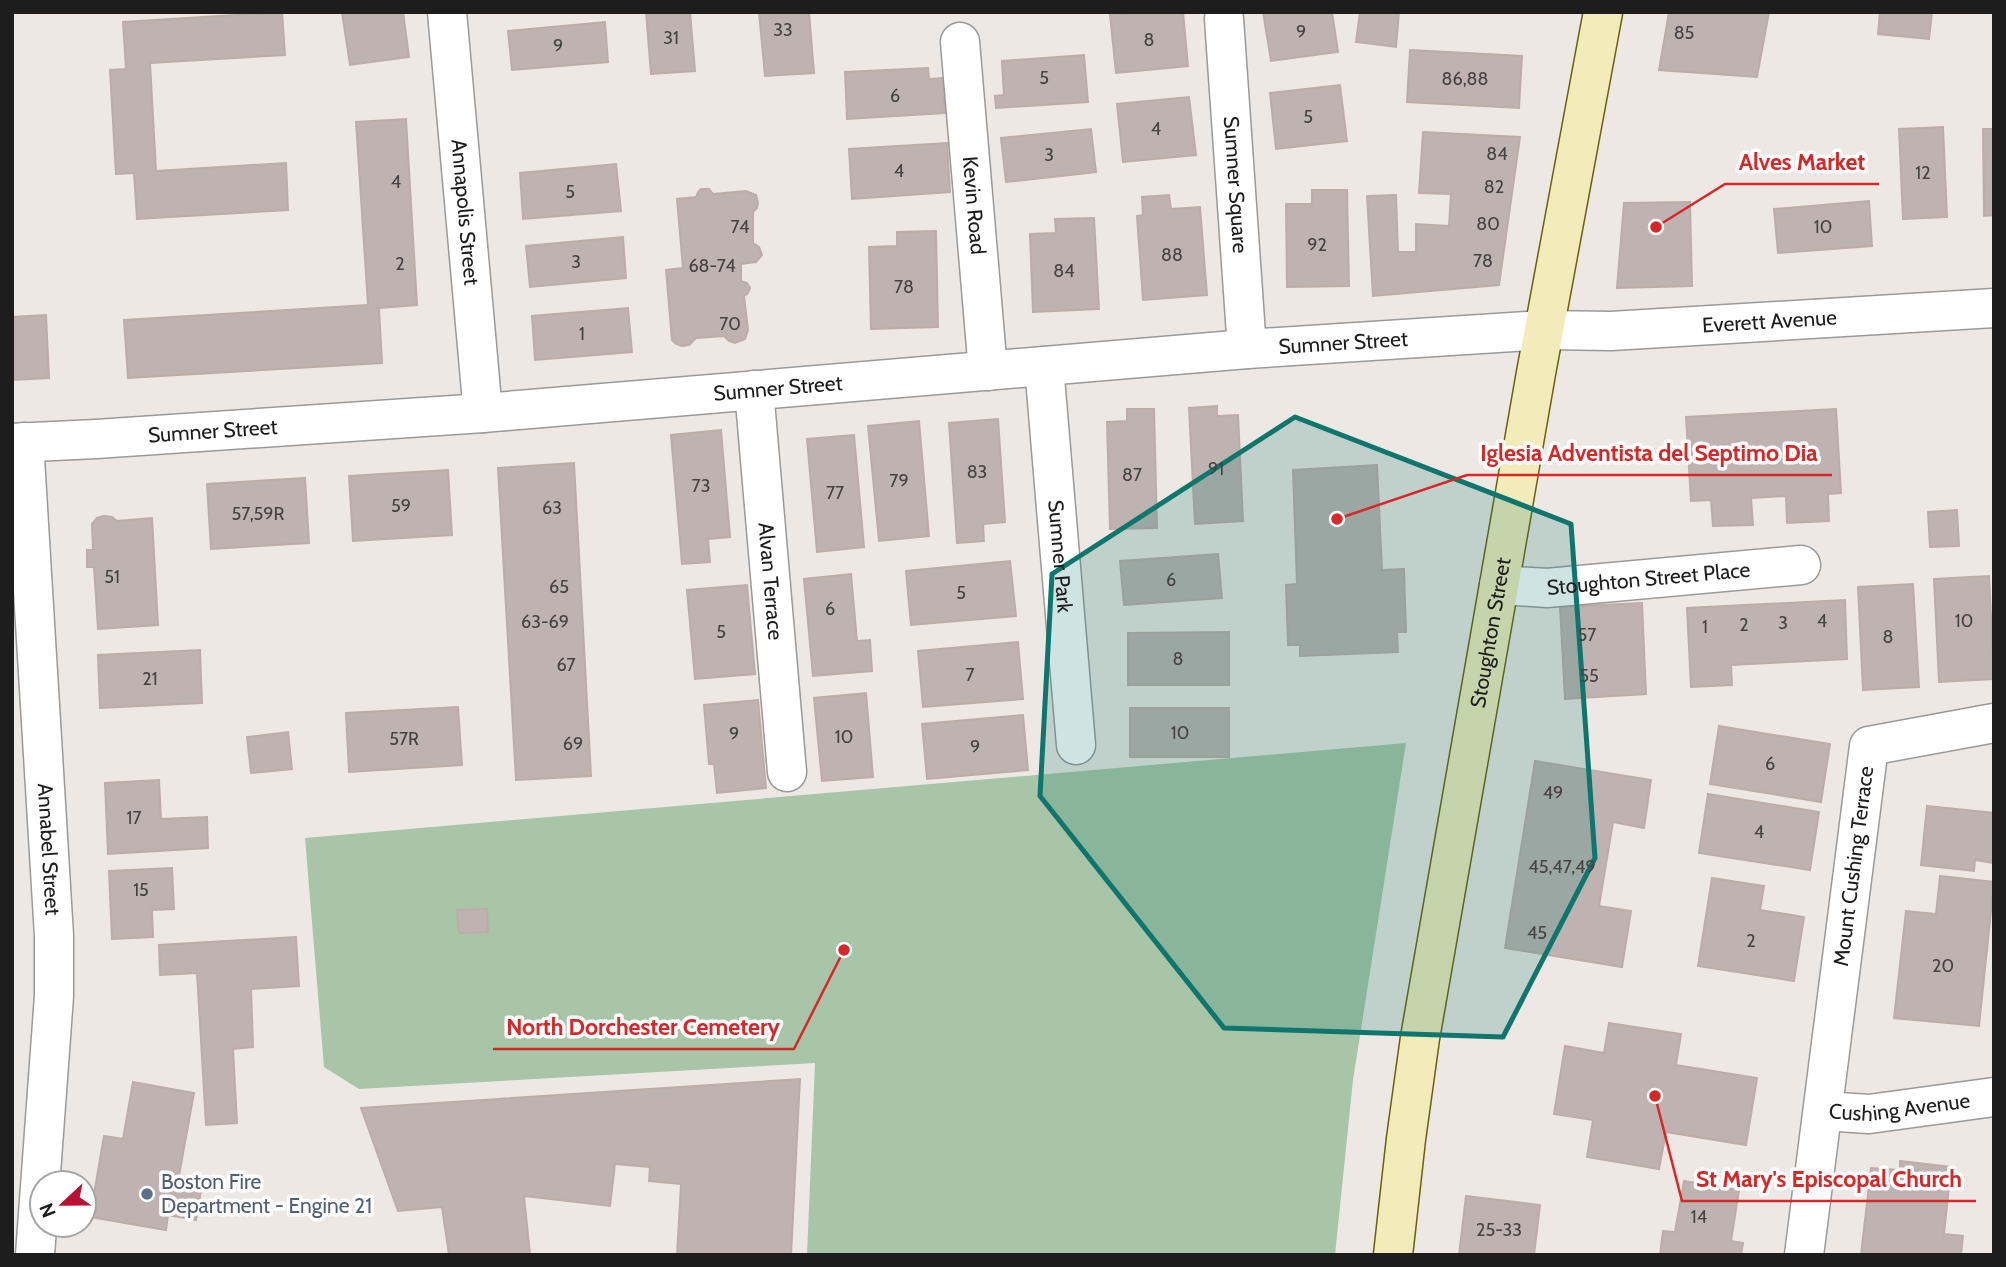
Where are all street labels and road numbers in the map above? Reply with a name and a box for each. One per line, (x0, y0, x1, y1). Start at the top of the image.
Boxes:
street label: Sumner Square (1219, 115, 1253, 254)
street label: Annapolis Street (446, 138, 484, 286)
street label: Kevin Road (958, 155, 991, 256)
street label: Everett Avenue (1701, 304, 1838, 338)
street label: Sumner Street (1278, 326, 1409, 359)
street label: Sumner Street (712, 370, 844, 406)
street label: Sumner Street (147, 414, 278, 447)
street label: Sumner Park (1043, 499, 1078, 614)
street label: Alvan Terrace (753, 521, 789, 641)
street label: Stoughton Street (1465, 556, 1516, 710)
street label: Stoughton Street Place (1546, 557, 1751, 600)
street label: Mount Cushing Terrace (1828, 764, 1878, 968)
street label: Annabel Street (33, 782, 66, 916)
street label: Cushing Avenue (1828, 1087, 1972, 1126)

